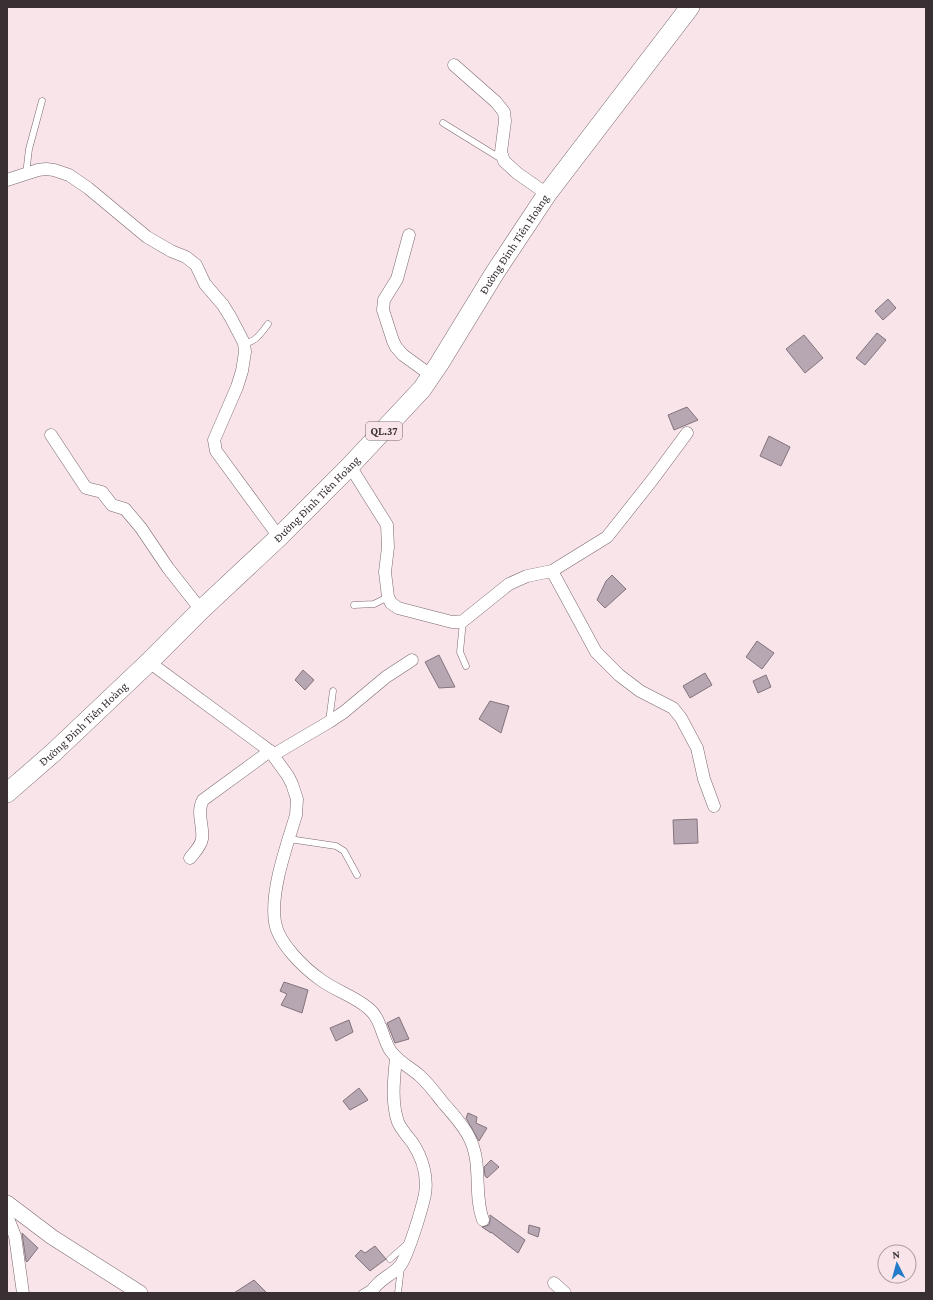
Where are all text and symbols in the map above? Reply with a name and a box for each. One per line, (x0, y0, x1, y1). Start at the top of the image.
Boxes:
street label: Đường Đinh Tiên Hoàng (476, 192, 552, 297)
road number: QL.37 (366, 422, 402, 440)
street label: Đường Đinh Tiên Hoàng (271, 453, 363, 545)
street label: Đường Đinh Tiên Hoàng (36, 679, 131, 769)
north arrow (877, 1244, 917, 1284)
text: N (892, 1248, 901, 1260)

